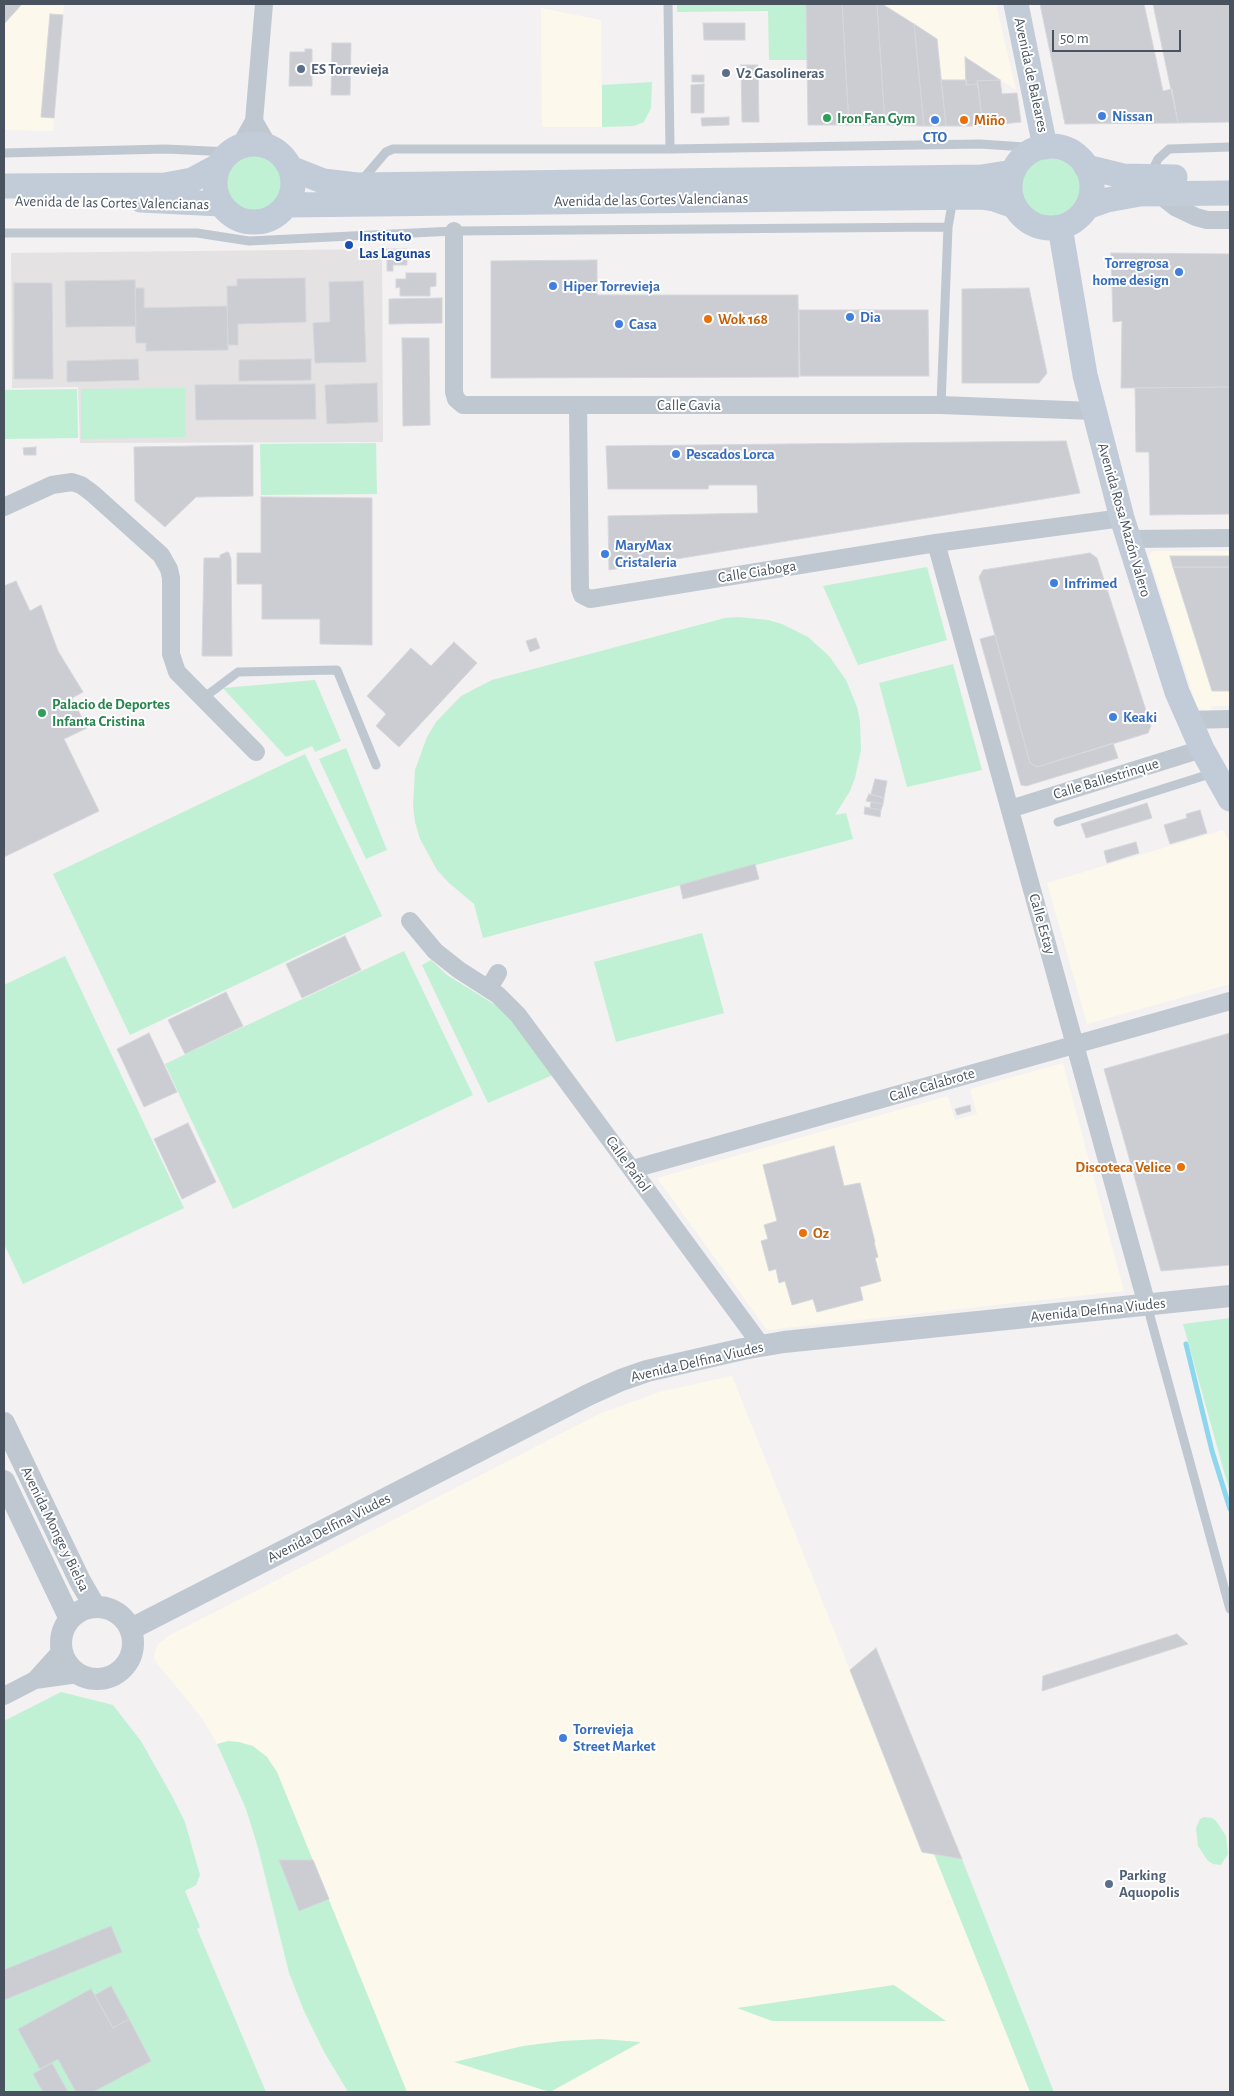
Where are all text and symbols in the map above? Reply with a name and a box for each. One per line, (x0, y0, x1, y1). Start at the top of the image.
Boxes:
street label: Avenida de Baleares (1010, 16, 1052, 134)
scale bar (1054, 20, 1183, 52)
text: 50 m (1060, 31, 1089, 46)
place label: ES Torrevieja (311, 60, 389, 78)
marker: ES Torrevieja (295, 63, 307, 75)
place label: V2 Gasolineras (736, 64, 824, 82)
marker: V2 Gasolineras (720, 67, 732, 79)
place label: Nissan (1112, 107, 1153, 125)
place label: Iron Fan Gym (837, 109, 915, 127)
marker: Nissan (1096, 110, 1108, 122)
place label: Miño (974, 111, 1005, 129)
marker: Iron Fan Gym (821, 112, 833, 124)
marker: CTO (929, 114, 941, 126)
marker: Miño (958, 114, 970, 126)
place label: CTO (923, 128, 947, 146)
street label: Avenida de las Cortes Valencianas (554, 189, 748, 211)
street label: Avenida de las Cortes Valencianas (15, 192, 209, 214)
place label: Instituto Las Lagunas (359, 227, 431, 262)
marker: Instituto Las Lagunas (343, 239, 355, 251)
place label: Torregrosa home design (1092, 254, 1169, 289)
marker: Torregrosa home design (1173, 266, 1185, 278)
place label: Hiper Torrevieja (563, 277, 660, 295)
marker: Hiper Torrevieja (547, 280, 559, 292)
place label: Dia (860, 308, 881, 326)
place label: Wok 168 (718, 310, 768, 328)
marker: Dia (844, 311, 856, 323)
marker: Wok 168 (702, 313, 714, 325)
place label: Casa (629, 315, 657, 333)
marker: Casa (613, 318, 625, 330)
street label: Calle Gavia (657, 396, 721, 414)
street label: Avenida Rosa Mazón Valero (1093, 441, 1155, 599)
place label: Pescados Lorca (686, 445, 775, 463)
marker: Pescados Lorca (670, 448, 682, 460)
place label: MaryMax Cristaleria (615, 536, 677, 571)
marker: MaryMax Cristaleria (599, 548, 611, 560)
street label: Calle Ciaboga (717, 557, 797, 587)
place label: Infrimed (1064, 574, 1117, 592)
marker: Infrimed (1048, 577, 1060, 589)
place label: Palacio de Deportes Infanta Cristina (52, 695, 170, 730)
marker: Palacio de Deportes Infanta Cristina (36, 707, 48, 719)
place label: Keaki (1123, 708, 1157, 726)
marker: Keaki (1107, 711, 1119, 723)
street label: Calle Ballestrinque (1051, 754, 1161, 804)
street label: Calle Estay (1025, 892, 1059, 956)
street label: Calle Calabrote (887, 1064, 977, 1106)
street label: Calle Pañol (602, 1133, 654, 1195)
place label: Discoteca Velice (1075, 1158, 1171, 1176)
marker: Discoteca Velice (1175, 1161, 1187, 1173)
place label: Oz (813, 1224, 829, 1242)
marker: Oz (797, 1227, 809, 1239)
street label: Avenida Delfina Viudes (1030, 1294, 1166, 1326)
street label: Avenida Delfina Viudes (629, 1338, 765, 1386)
street label: Avenida Monge y Bielsa (17, 1464, 93, 1594)
street label: Avenida Delfina Viudes (264, 1489, 394, 1567)
place label: Torrevieja Street Market (573, 1720, 656, 1755)
marker: Torrevieja Street Market (557, 1732, 569, 1744)
place label: Parking Aquopolis (1119, 1866, 1180, 1901)
marker: Parking Aquopolis (1103, 1878, 1115, 1890)

